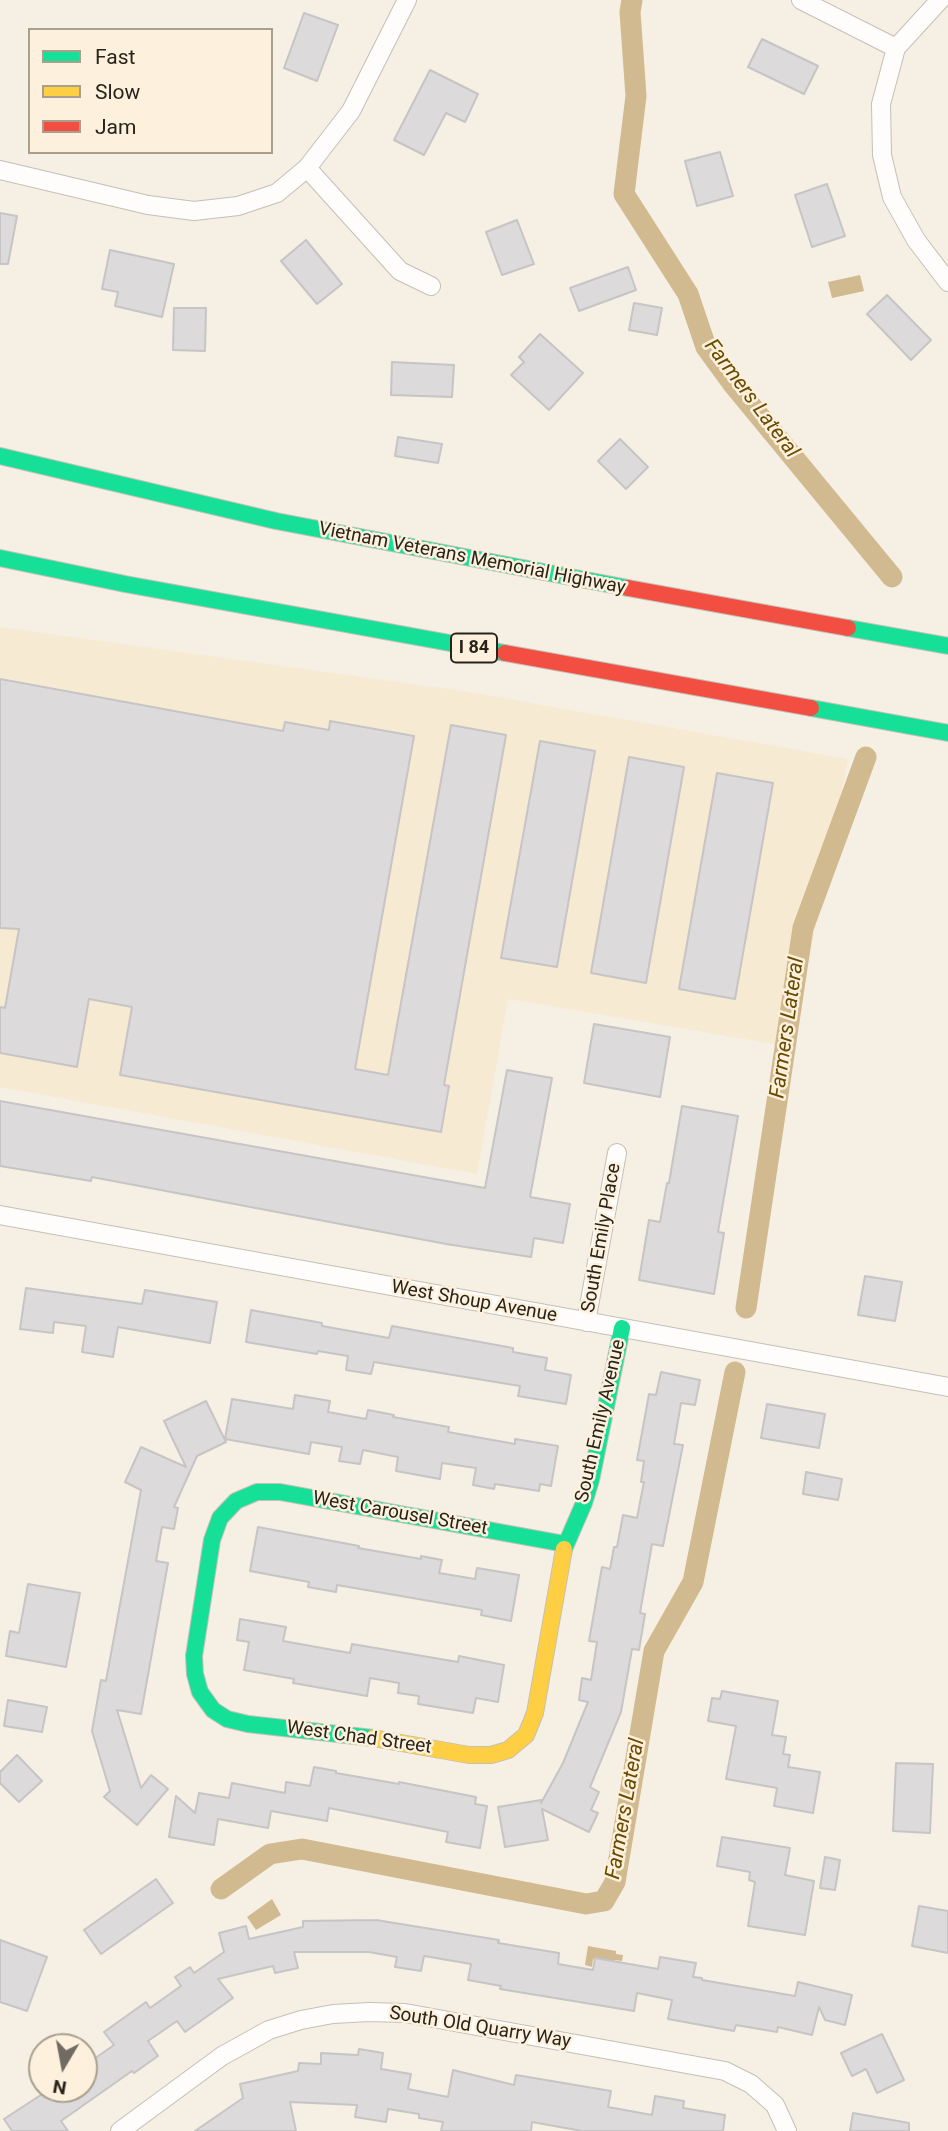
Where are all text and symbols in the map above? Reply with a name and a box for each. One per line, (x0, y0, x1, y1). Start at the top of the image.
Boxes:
legend (28, 28, 273, 154)
text: Fast (95, 45, 135, 69)
text: Slow (95, 80, 140, 104)
text: Jam (95, 115, 136, 139)
water label: Farmers Lateral (698, 335, 804, 463)
street label: Vietnam Veterans Memorial Highway (317, 518, 627, 600)
road number: I 84 (451, 634, 497, 662)
water label: Farmers Lateral (766, 956, 810, 1100)
street label: South Emily Place (578, 1161, 626, 1315)
street label: West Shoup Avenue (389, 1276, 559, 1328)
street label: South Emily Avenue (571, 1337, 631, 1505)
street label: West Carousel Street (311, 1487, 489, 1541)
street label: West Chad Street (285, 1717, 433, 1759)
water label: Farmers Lateral (601, 1737, 651, 1881)
street label: South Old Quarry Way (388, 2002, 572, 2054)
north arrow (28, 2033, 98, 2103)
text: N (51, 2075, 68, 2100)

